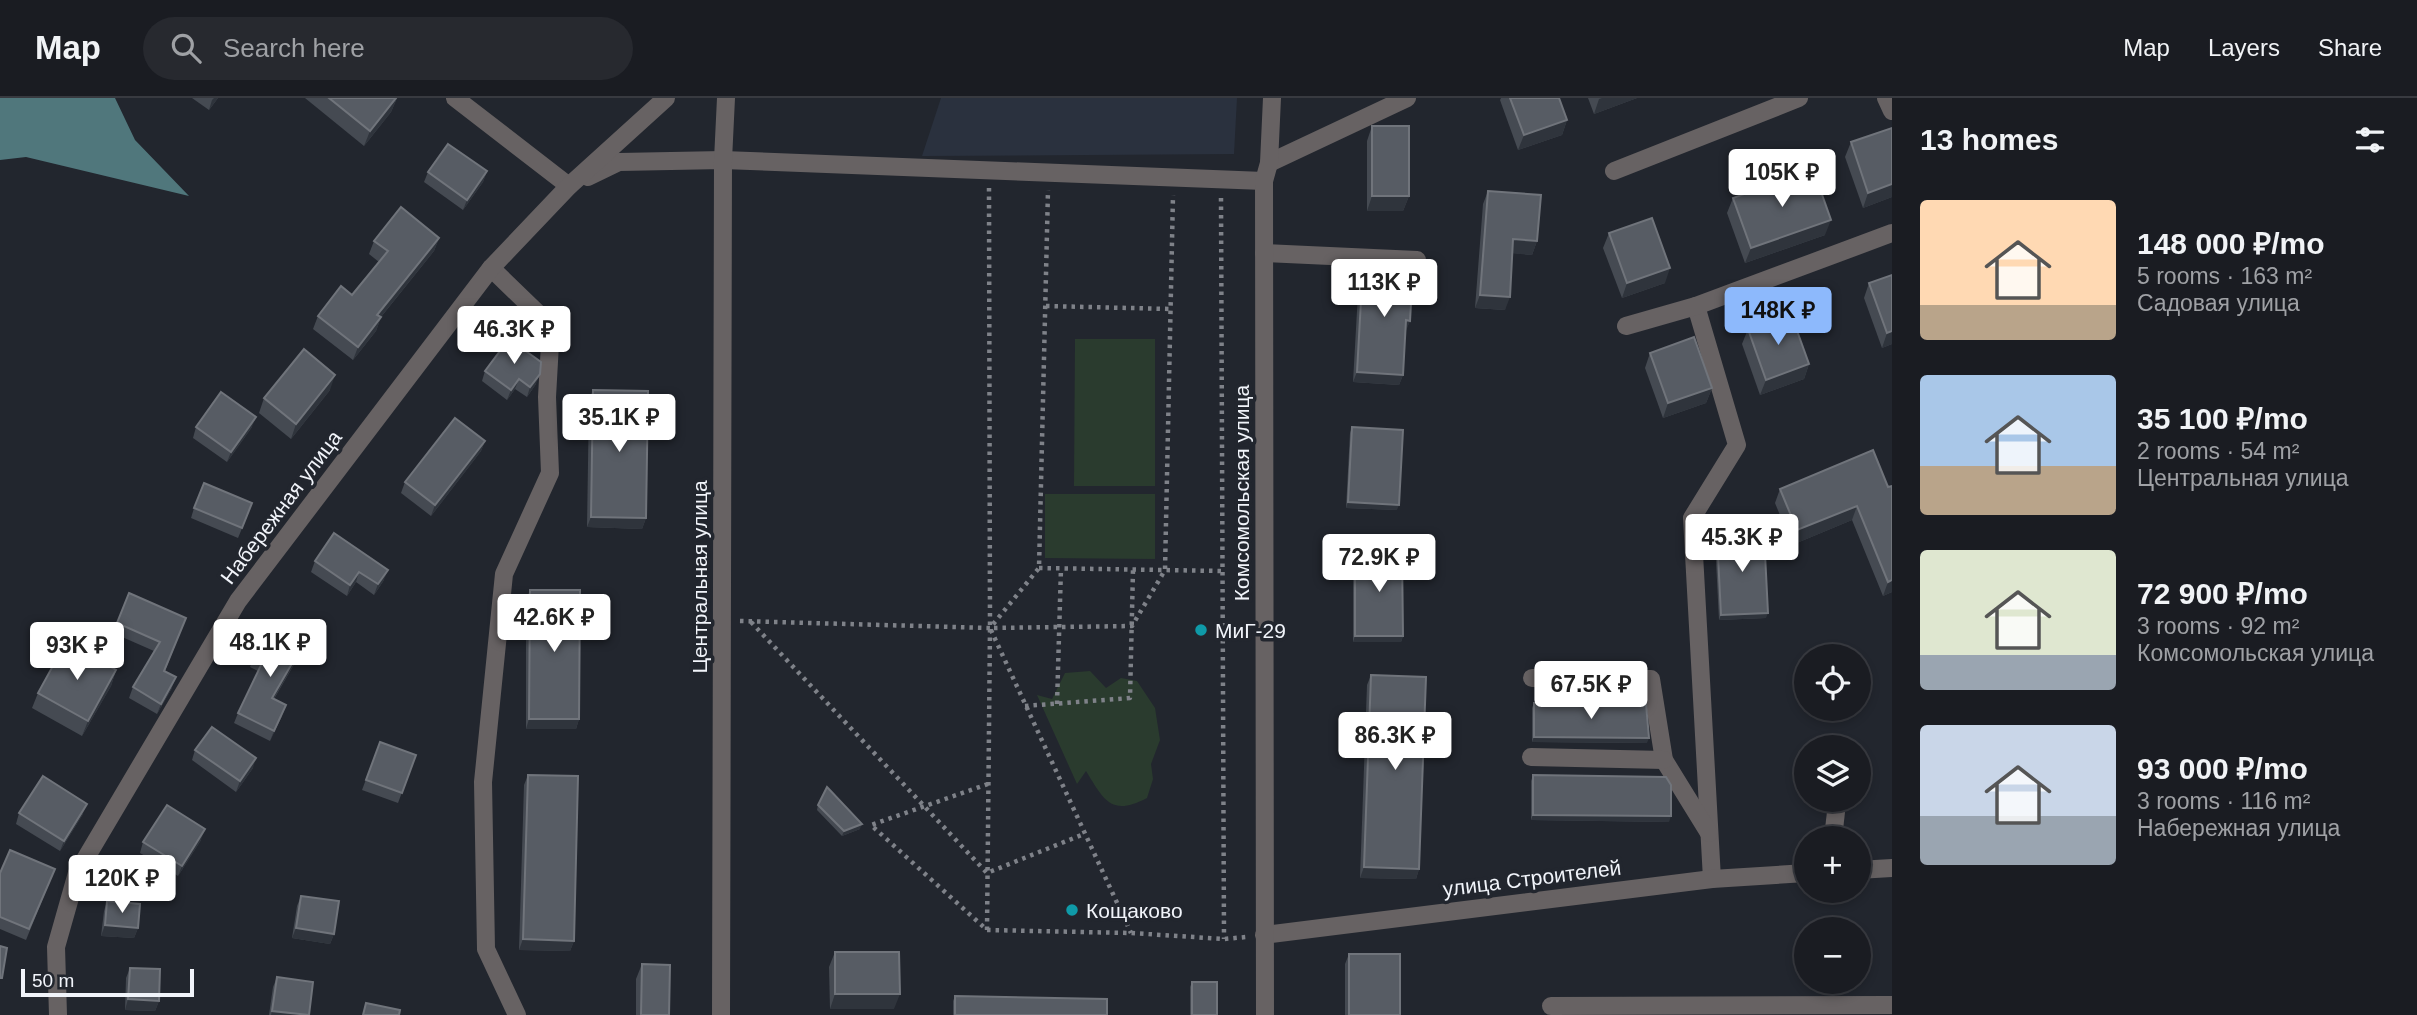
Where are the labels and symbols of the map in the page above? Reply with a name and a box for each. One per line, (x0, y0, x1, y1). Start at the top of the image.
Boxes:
pin: 105K ₽ (1725, 150, 1839, 209)
pin: 113K ₽ (1327, 260, 1441, 319)
pin: 148K ₽ (1721, 288, 1835, 347)
pin: 46.3K ₽ (449, 306, 579, 366)
street label: Комсомольская улица (1230, 384, 1253, 601)
pin: 35.1K ₽ (554, 394, 684, 454)
street label: Набережная улица (216, 426, 346, 588)
street label: Центральная улица (688, 480, 711, 674)
pin: 45.3K ₽ (1677, 514, 1807, 574)
pin: 72.9K ₽ (1314, 534, 1444, 594)
pin: 42.6K ₽ (489, 594, 619, 654)
place label: МиГ-29 (1215, 619, 1286, 642)
pin: 48.1K ₽ (205, 620, 335, 679)
pin: 93K ₽ (28, 622, 126, 682)
marker: МиГ-29 (1193, 622, 1209, 638)
pin: 67.5K ₽ (1526, 662, 1656, 721)
pin: 86.3K ₽ (1330, 712, 1460, 772)
pin: 120K ₽ (65, 856, 179, 915)
street label: улица Строителей (1442, 856, 1622, 900)
place label: Кощаково (1086, 899, 1183, 922)
marker: Кощаково (1064, 902, 1080, 918)
scale bar (21, 966, 194, 998)

